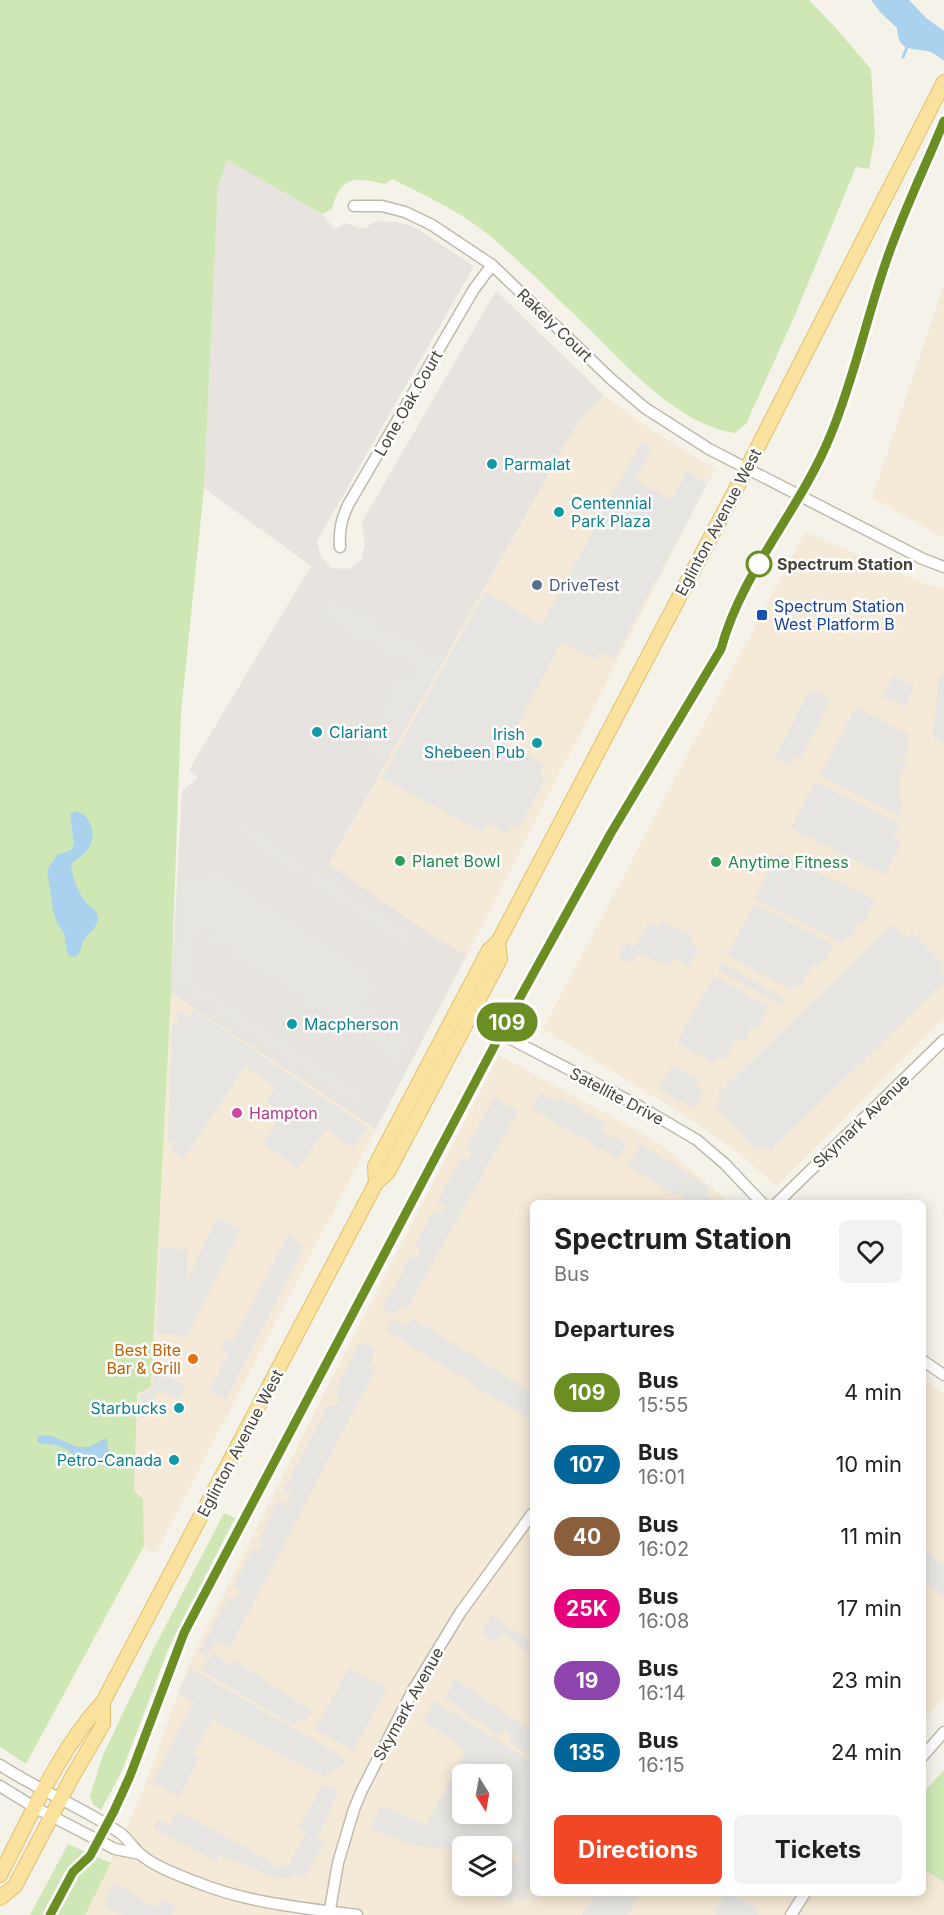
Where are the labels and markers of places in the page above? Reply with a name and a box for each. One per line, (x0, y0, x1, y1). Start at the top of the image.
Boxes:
place label: Parmalat (504, 454, 571, 474)
marker: Parmalat (485, 457, 499, 471)
place label: Centennial Park Plaza (571, 493, 652, 531)
marker: Centennial Park Plaza (552, 505, 566, 519)
marker: Spectrum Station (746, 551, 772, 577)
place label: Spectrum Station (777, 554, 913, 574)
place label: DriveTest (549, 575, 620, 595)
marker: DriveTest (530, 578, 544, 592)
place label: Spectrum Station West Platform B (774, 596, 904, 634)
marker: Spectrum Station West Platform B (755, 608, 769, 622)
place label: Clariant (329, 722, 387, 742)
place label: Irish Shebeen Pub (424, 724, 525, 762)
marker: Clariant (310, 725, 324, 739)
marker: Irish Shebeen Pub (530, 736, 544, 750)
place label: Planet Bowl (412, 851, 500, 871)
place label: Anytime Fitness (728, 852, 849, 872)
marker: Planet Bowl (393, 854, 407, 868)
marker: Anytime Fitness (709, 855, 723, 869)
place label: Macpherson (304, 1014, 399, 1034)
marker: Macpherson (285, 1017, 299, 1031)
place label: Hampton (249, 1103, 318, 1123)
marker: Hampton (230, 1106, 244, 1120)
place label: Best Bite Bar & Grill (106, 1340, 181, 1378)
marker: Best Bite Bar & Grill (186, 1352, 200, 1366)
place label: Starbucks (91, 1398, 167, 1418)
marker: Starbucks (172, 1401, 186, 1415)
place label: Petro-Canada (57, 1450, 162, 1470)
marker: Petro-Canada (167, 1453, 181, 1467)

